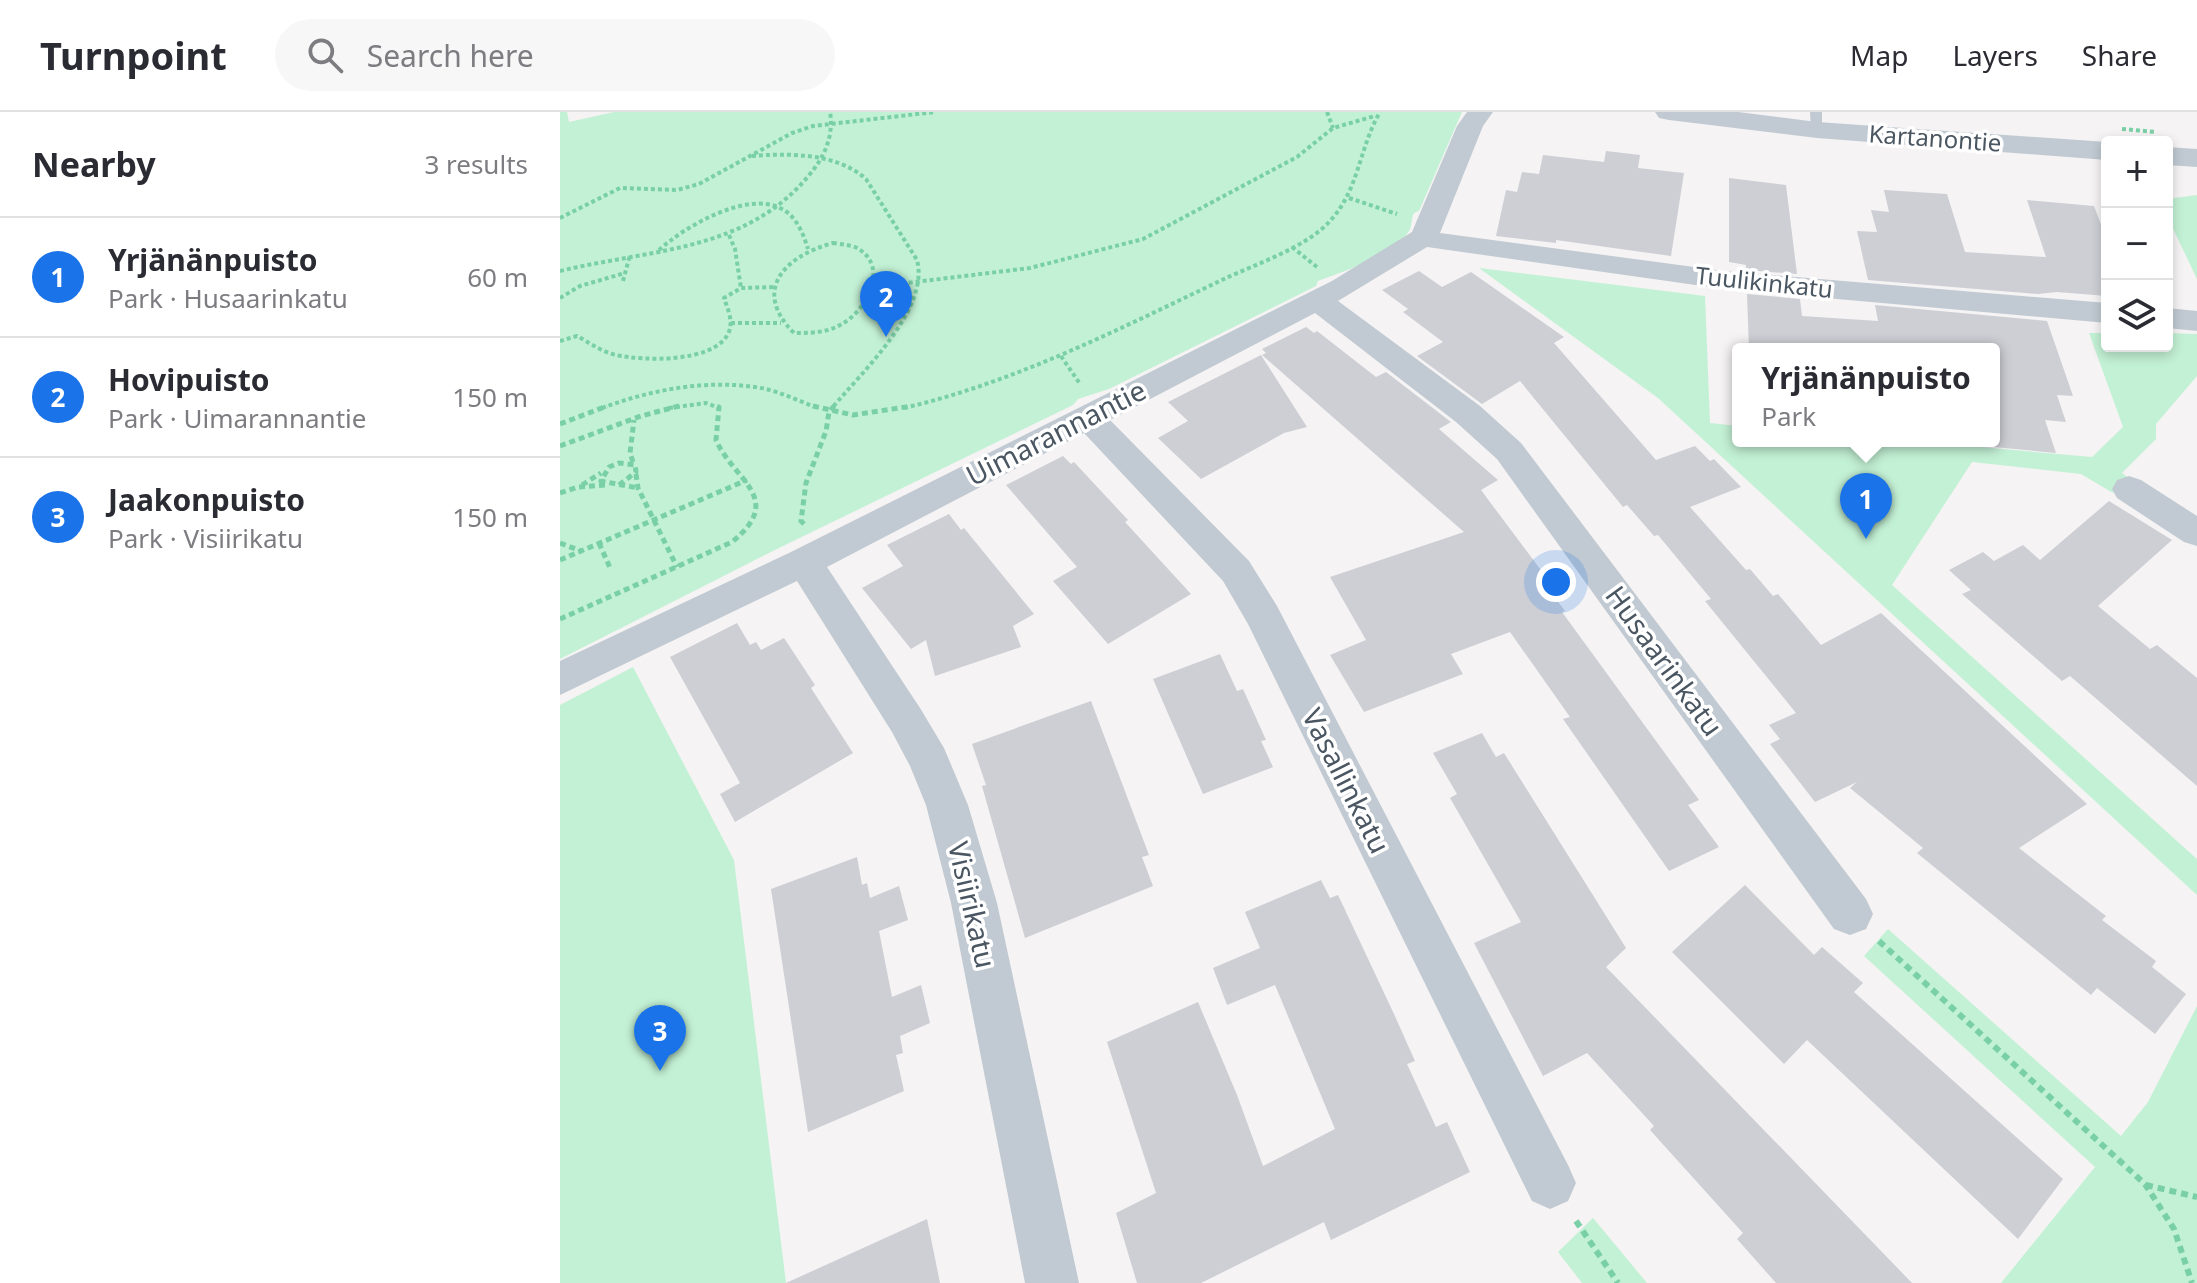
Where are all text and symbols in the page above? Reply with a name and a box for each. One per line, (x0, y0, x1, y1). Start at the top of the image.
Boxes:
search box (275, 19, 835, 91)
text: Turnpoint (40, 29, 227, 81)
icon: search (303, 33, 347, 77)
text: Search here (367, 35, 534, 76)
text: Map (1850, 36, 1908, 74)
text: Layers (1952, 36, 2038, 74)
text: Share (2082, 36, 2157, 74)
street label: Kartanontie (1868, 116, 2003, 159)
map controls (2101, 136, 2173, 352)
button: + (2101, 136, 2173, 208)
text: Nearby (32, 141, 156, 187)
text: 3 results (424, 146, 528, 182)
button: − (2101, 208, 2173, 280)
text: Yrjänänpuisto (108, 239, 317, 280)
street label: Tuulikinkatu (1694, 258, 1834, 305)
text: 1 (51, 259, 65, 295)
text: 60 m (467, 259, 528, 295)
pin: 2 (860, 271, 912, 337)
text: Park · Husaarinkatu (108, 280, 348, 316)
button: layers (2101, 280, 2173, 352)
popup (1732, 343, 2000, 447)
text: Yrjänänpuisto (1761, 357, 1971, 398)
text: Hovipuisto (108, 359, 269, 400)
street label: Uimarannantie (959, 370, 1152, 494)
text: 2 (51, 379, 65, 415)
text: 150 m (452, 379, 528, 415)
text: Park (1761, 398, 1816, 434)
text: Park · Uimarannantie (108, 400, 366, 436)
pin: 1 (1840, 473, 1892, 539)
text: Jaakonpuisto (108, 479, 305, 520)
text: 3 (51, 499, 65, 535)
text: 150 m (452, 499, 528, 535)
text: Park · Visiirikatu (108, 520, 303, 556)
your location (1536, 562, 1576, 602)
street label: Husaarinkatu (1597, 578, 1732, 743)
street label: Vasallinkatu (1294, 701, 1400, 860)
street label: Visiirikatu (940, 838, 1006, 972)
pin: 3 (634, 1005, 686, 1071)

